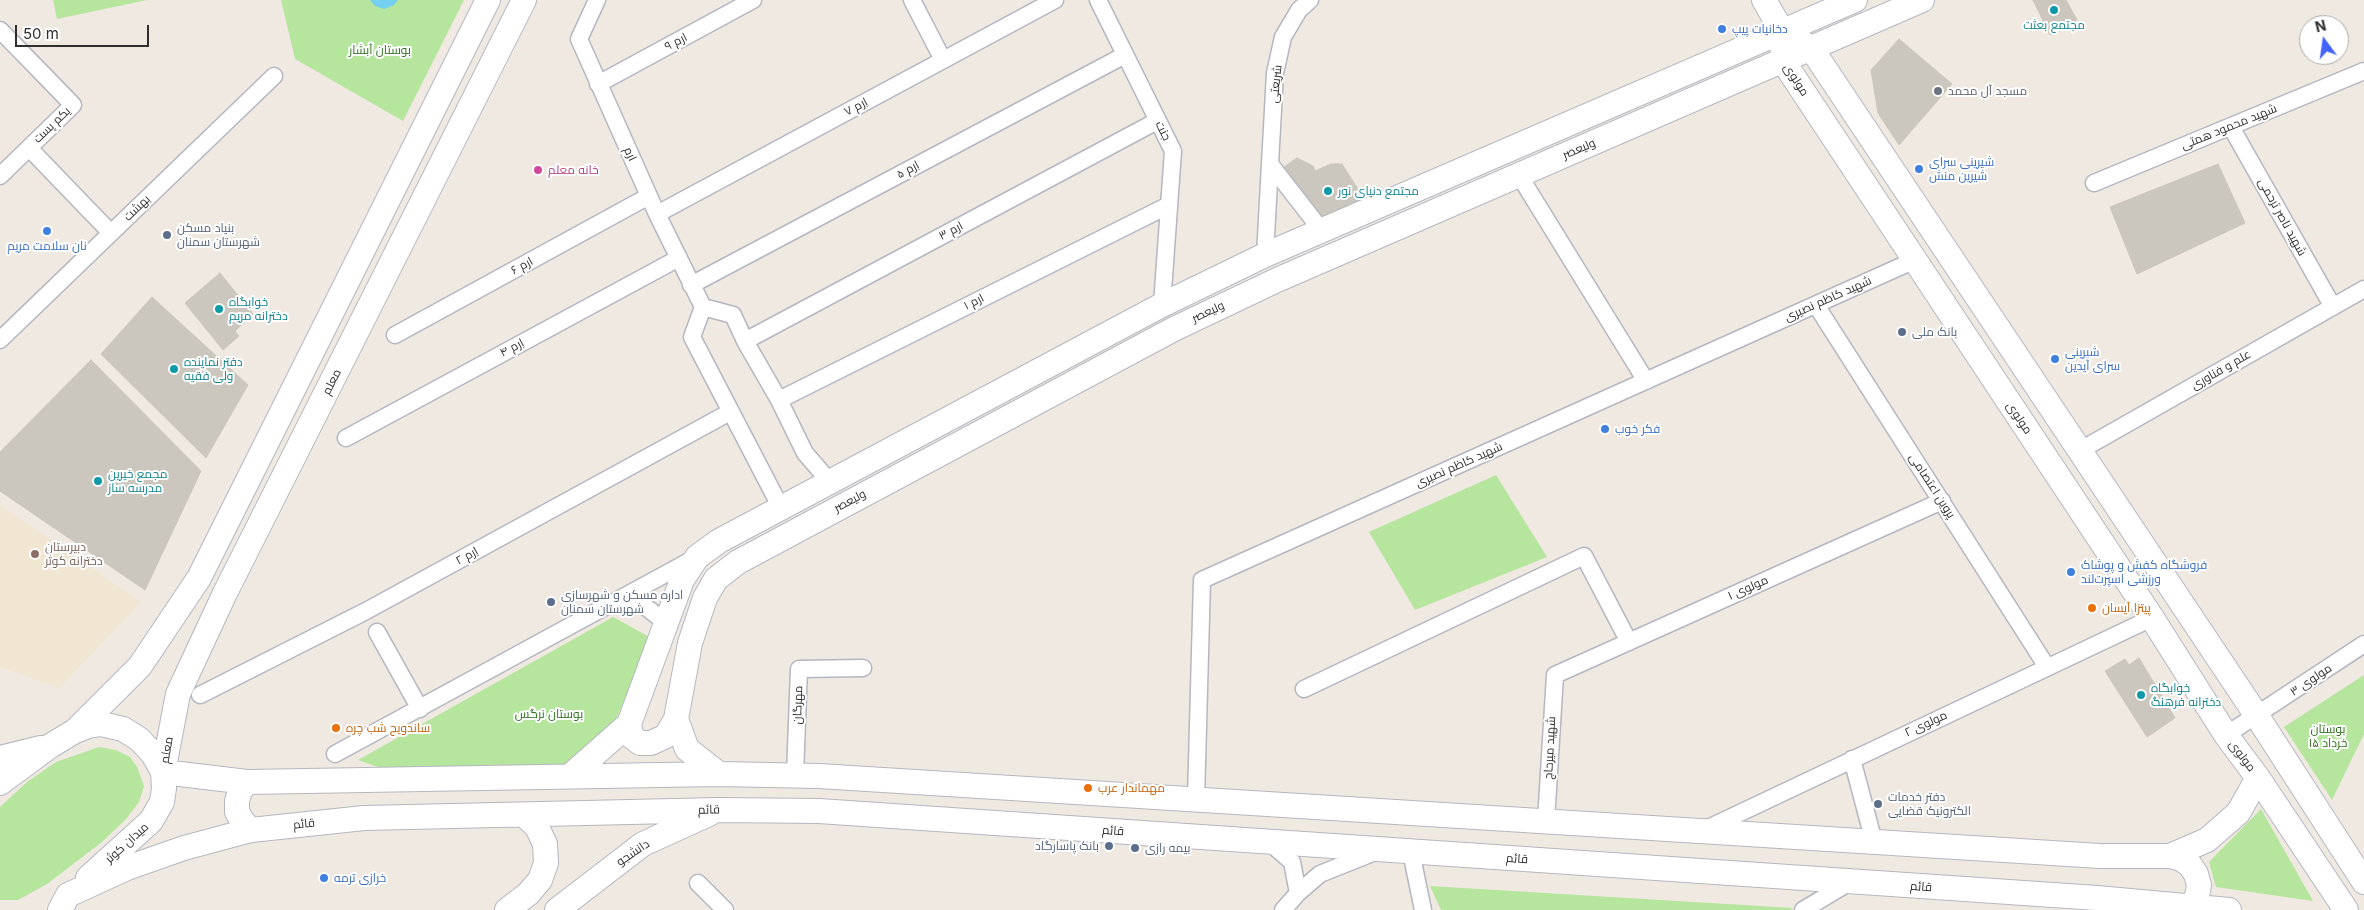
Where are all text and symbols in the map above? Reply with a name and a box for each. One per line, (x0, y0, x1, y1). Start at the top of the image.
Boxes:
marker: مجتمع بعثت (2048, 4, 2060, 16)
scale bar (18, 15, 151, 47)
north arrow (2299, 15, 2349, 65)
text: N (2313, 16, 2328, 35)
place label: مجتمع بعثت (2023, 18, 2085, 32)
place label: دخانیات پیپ (1732, 22, 1788, 36)
marker: دخانیات پیپ (1716, 23, 1728, 35)
text: 50 m (23, 24, 59, 43)
street label: ارم ۹ (662, 30, 690, 54)
park label: بوستان آبشار (349, 43, 411, 57)
street label: مولوی (1780, 61, 1812, 99)
street label: شریعتی (1267, 64, 1285, 104)
place label: مسجد آل محمد (1948, 84, 2027, 98)
marker: مسجد آل محمد (1932, 85, 1944, 97)
street label: اِرم ۷ (842, 95, 870, 119)
street label: شهید محمود همتی (2179, 101, 2279, 153)
street label: یکم پست (31, 104, 73, 146)
street label: جنت (1152, 119, 1174, 143)
street label: ولیعصر (1560, 136, 1598, 162)
street label: ارم (621, 145, 639, 163)
place label: شیرینی سرای شیرین منش (1929, 155, 1994, 183)
street label: اِرم ۵ (894, 158, 922, 182)
place label: خانه معلم (548, 163, 599, 177)
marker: شیرینی سرای شیرین منش (1913, 163, 1925, 175)
marker: خانه معلم (532, 164, 544, 176)
street label: شهید ناصر ترحمی (2255, 176, 2309, 258)
place label: مجتمع دنیای نور (1338, 184, 1419, 198)
marker: مجتمع دنیای نور (1322, 185, 1334, 197)
street label: بهشت (121, 192, 153, 224)
street label: ارم ۳ (936, 219, 966, 243)
place label: بنیاد مسکن شهرستان سمنان (177, 221, 260, 249)
marker: نان سلامت مریم (41, 225, 53, 237)
marker: بنیاد مسکن شهرستان سمنان (161, 229, 173, 241)
place label: نان سلامت مریم (7, 239, 87, 253)
street label: ارم ۶ (508, 254, 536, 278)
street label: شهید کاظم نصیری (1782, 273, 1874, 325)
street label: ارم ۱ (961, 291, 987, 313)
place label: خوابگاه دخترانه مریم (229, 295, 288, 323)
street label: ولیعصر (1189, 298, 1227, 326)
marker: خوابگاه دخترانه مریم (213, 303, 225, 315)
place label: بانک ملی (1912, 325, 1957, 339)
marker: بانک ملی (1896, 326, 1908, 338)
street label: اِرم ۴ (497, 336, 527, 360)
place label: شیرینی سرای آیدین (2065, 345, 2120, 373)
street label: علم و فناوری (2188, 347, 2254, 393)
marker: شیرینی سرای آیدین (2049, 353, 2061, 365)
place label: دفتر نماینده ولی فقیه (184, 355, 243, 383)
marker: دفتر نماینده ولی فقیه (168, 363, 180, 375)
street label: معلم (319, 367, 345, 397)
street label: مولوی (2003, 399, 2035, 437)
place label: فکر خوب (1615, 422, 1660, 436)
marker: فکر خوب (1599, 423, 1611, 435)
street label: شهید کاظم نصیری (1413, 439, 1505, 491)
street label: پروین اعتصامی (1906, 451, 1958, 521)
place label: مجمع خیرین مدرسه ساز (108, 467, 167, 495)
marker: مجمع خیرین مدرسه ساز (92, 475, 104, 487)
street label: ولیعصر (831, 487, 869, 515)
place label: دبیرستان دخترانه کوثر (45, 540, 103, 568)
street label: اِرم ۲ (453, 544, 481, 568)
marker: دبیرستان دخترانه کوثر (29, 548, 41, 560)
place label: فروشگاه کفش و پوشاک ورزشی اسپرت‌لند (2081, 558, 2207, 586)
marker: فروشگاه کفش و پوشاک ورزشی اسپرت‌لند (2065, 566, 2077, 578)
street label: مولوی ۱ (1726, 573, 1770, 603)
place label: اداره مسکن و شهرسازی شهرستان سمنان (561, 588, 683, 616)
marker: اداره مسکن و شهرسازی شهرستان سمنان (545, 596, 557, 608)
place label: پیتزا آیسان (2102, 601, 2151, 615)
marker: پیتزا آیسان (2086, 602, 2098, 614)
street label: مولوی ۳ (2287, 661, 2335, 699)
place label: خوابگاه دخترانه فرهنگ (2151, 681, 2221, 709)
street label: مهرگان (790, 685, 806, 725)
marker: خوابگاه دخترانه فرهنگ (2135, 689, 2147, 701)
park label: بوستان نرگس (515, 707, 583, 721)
street label: مولوی ۲ (1902, 708, 1950, 740)
street label: شهید میرحاج (1541, 716, 1559, 780)
place label: ساندویچ شب چره (346, 721, 430, 735)
marker: ساندویچ شب چره (330, 722, 342, 734)
park label: بوستان ۱۵ خرداد (2309, 722, 2347, 750)
street label: معلم (158, 735, 176, 765)
street label: مولوی (2226, 737, 2258, 775)
place label: مهماندار عرب (1098, 781, 1165, 795)
marker: مهماندار عرب (1082, 782, 1094, 794)
place label: دفتر خدمات الکترونیک قضایی (1888, 790, 1971, 818)
marker: دفتر خدمات الکترونیک قضایی (1872, 798, 1884, 810)
street label: قائم (698, 803, 720, 817)
street label: قائم (292, 816, 316, 832)
street label: میدان کوثر (102, 820, 152, 866)
street label: قائم (1102, 823, 1124, 839)
street label: دانشجو (614, 837, 652, 869)
place label: بانک پاسارگاد (1035, 839, 1099, 853)
marker: بانک پاسارگاد (1103, 840, 1115, 852)
place label: بیمه رازی (1145, 841, 1190, 855)
marker: بیمه رازی (1129, 842, 1141, 854)
street label: قائم (1506, 851, 1528, 867)
place label: خرازی ترمه (334, 871, 386, 885)
marker: خرازی ترمه (318, 872, 330, 884)
street label: قائم (1910, 879, 1932, 895)

